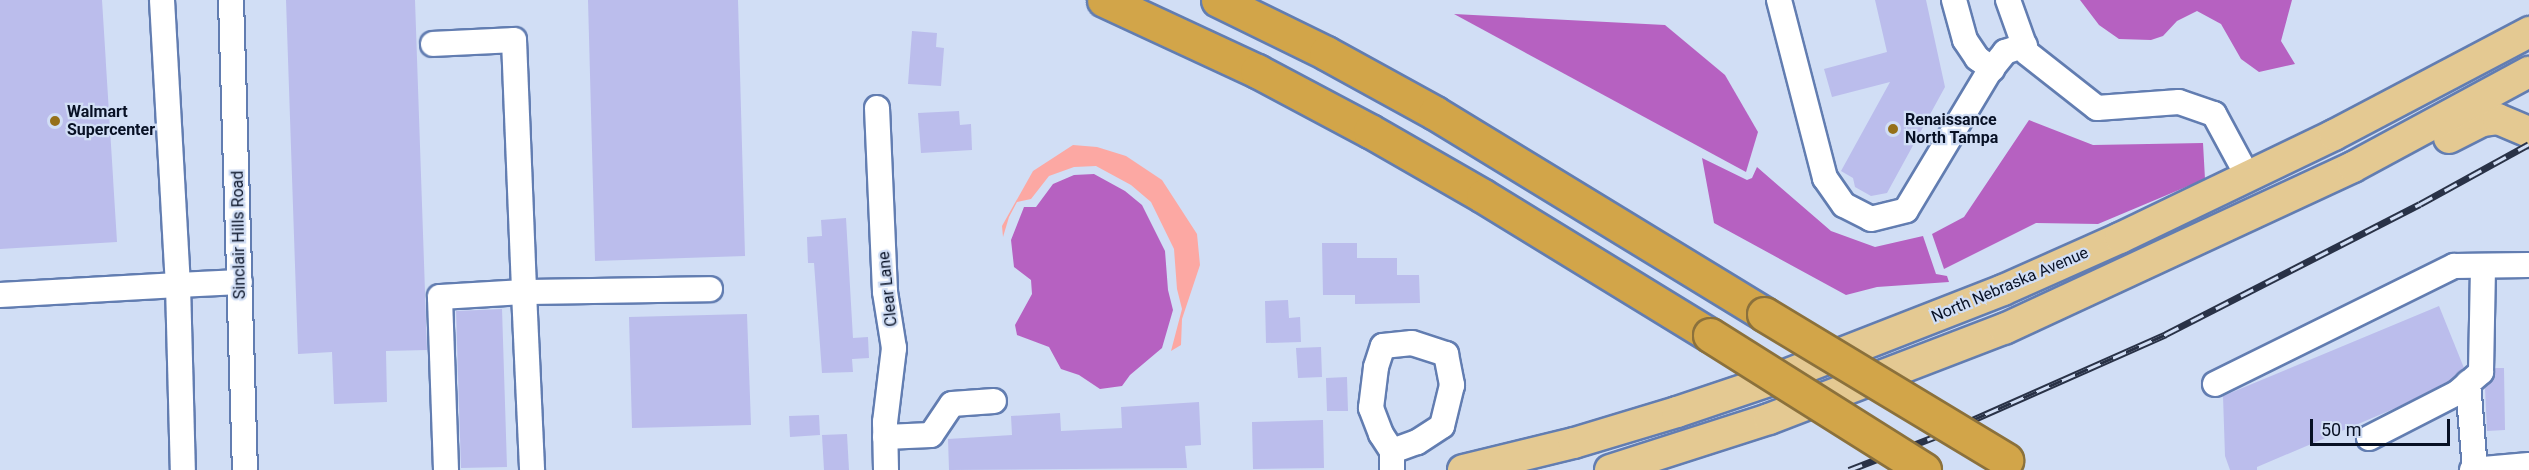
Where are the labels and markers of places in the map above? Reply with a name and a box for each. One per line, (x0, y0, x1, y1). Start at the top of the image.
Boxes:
place label: Walmart Supercenter (67, 102, 155, 140)
place label: Renaissance North Tampa (1905, 110, 1999, 148)
marker: Walmart Supercenter (48, 114, 62, 128)
marker: Renaissance North Tampa (1886, 122, 1900, 136)

